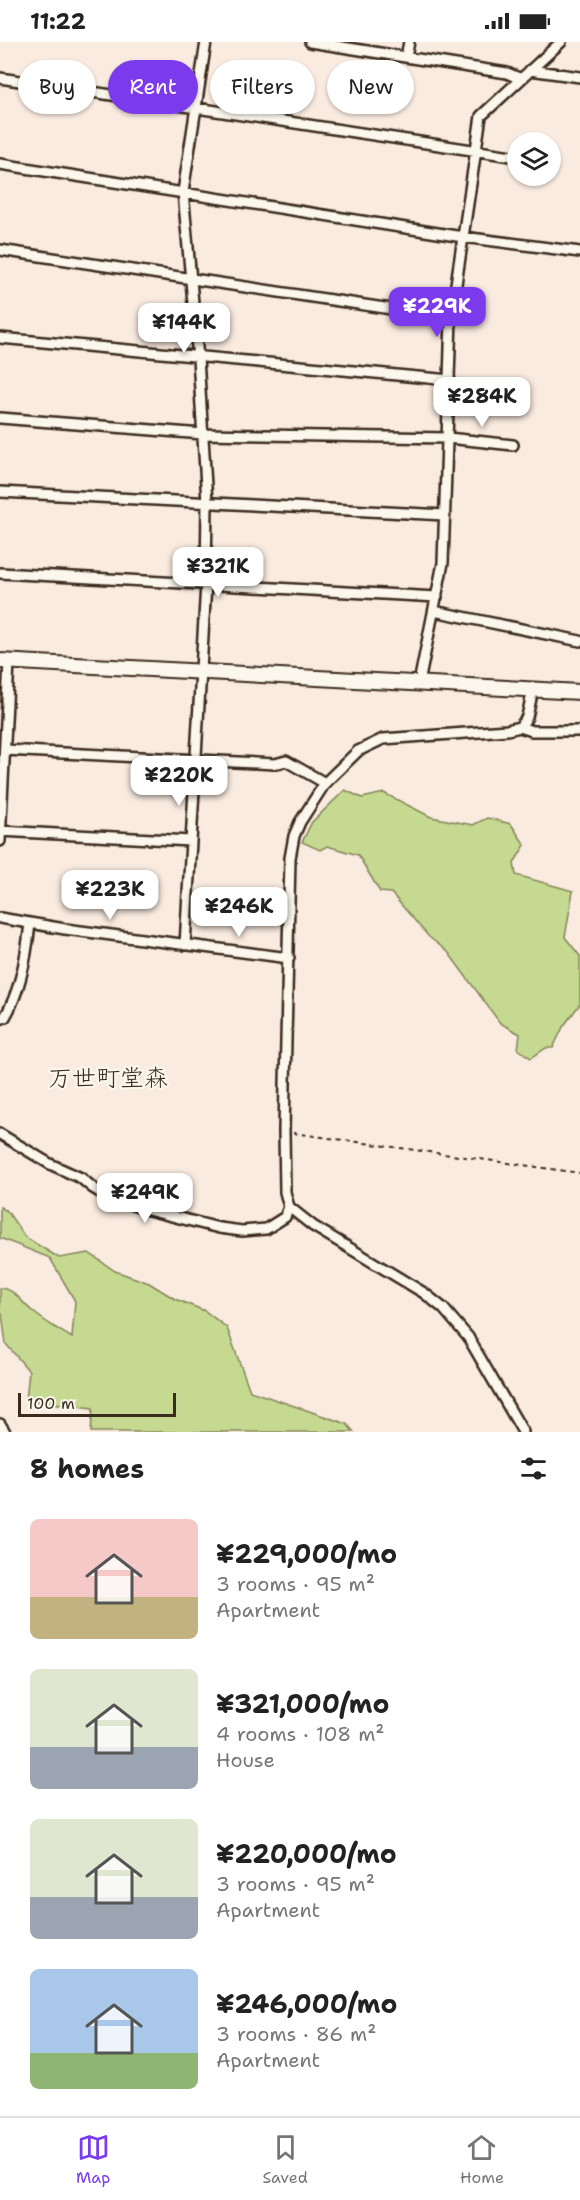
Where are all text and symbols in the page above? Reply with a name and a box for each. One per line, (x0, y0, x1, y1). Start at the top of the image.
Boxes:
text: 11:22 (30, 7, 86, 36)
chip: Buy (18, 60, 96, 114)
chip: Rent (108, 60, 198, 114)
chip: Filters (210, 60, 315, 114)
chip: New (327, 60, 414, 114)
map controls (507, 132, 561, 186)
button: layers (507, 132, 561, 186)
pin: ¥229K (395, 287, 479, 338)
text: ¥229K (403, 293, 471, 319)
pin: ¥144K (142, 303, 226, 354)
text: ¥144K (152, 309, 216, 335)
pin: ¥284K (440, 377, 524, 428)
text: ¥284K (447, 383, 517, 409)
pin: ¥321K (176, 547, 260, 598)
text: ¥321K (186, 553, 250, 579)
pin: ¥220K (137, 756, 221, 807)
text: ¥220K (145, 762, 213, 788)
pin: ¥223K (68, 870, 152, 921)
text: ¥223K (75, 876, 145, 902)
pin: ¥246K (197, 887, 281, 938)
text: ¥246K (205, 893, 273, 919)
district label: 万世町堂森 (48, 1062, 168, 1094)
pin: ¥249K (103, 1173, 187, 1224)
text: ¥249K (111, 1179, 179, 1205)
scale bar (18, 1390, 176, 1418)
text: 100 m (27, 1393, 75, 1414)
text: 8 homes (30, 1451, 144, 1486)
icon: filters (517, 1452, 550, 1485)
text: ¥229,000/mo (216, 1536, 397, 1571)
icon: home (78, 1543, 150, 1615)
text: 3 rooms · 95 m² (216, 1571, 375, 1597)
text: Apartment (216, 1597, 320, 1623)
text: ¥321,000/mo (216, 1686, 389, 1721)
icon: home (78, 1693, 150, 1765)
text: 4 rooms · 108 m² (216, 1721, 385, 1747)
text: House (216, 1747, 275, 1773)
text: ¥220,000/mo (216, 1836, 397, 1871)
icon: home (78, 1843, 150, 1915)
text: 3 rooms · 95 m² (216, 1871, 375, 1897)
text: Apartment (216, 1897, 320, 1923)
text: ¥246,000/mo (216, 1986, 397, 2021)
icon: home (78, 1993, 150, 2065)
text: 3 rooms · 86 m² (216, 2021, 376, 2047)
text: Apartment (216, 2047, 320, 2073)
tab: Map (76, 2131, 110, 2188)
tab: Saved (262, 2131, 308, 2188)
tab: Home (460, 2131, 504, 2188)

